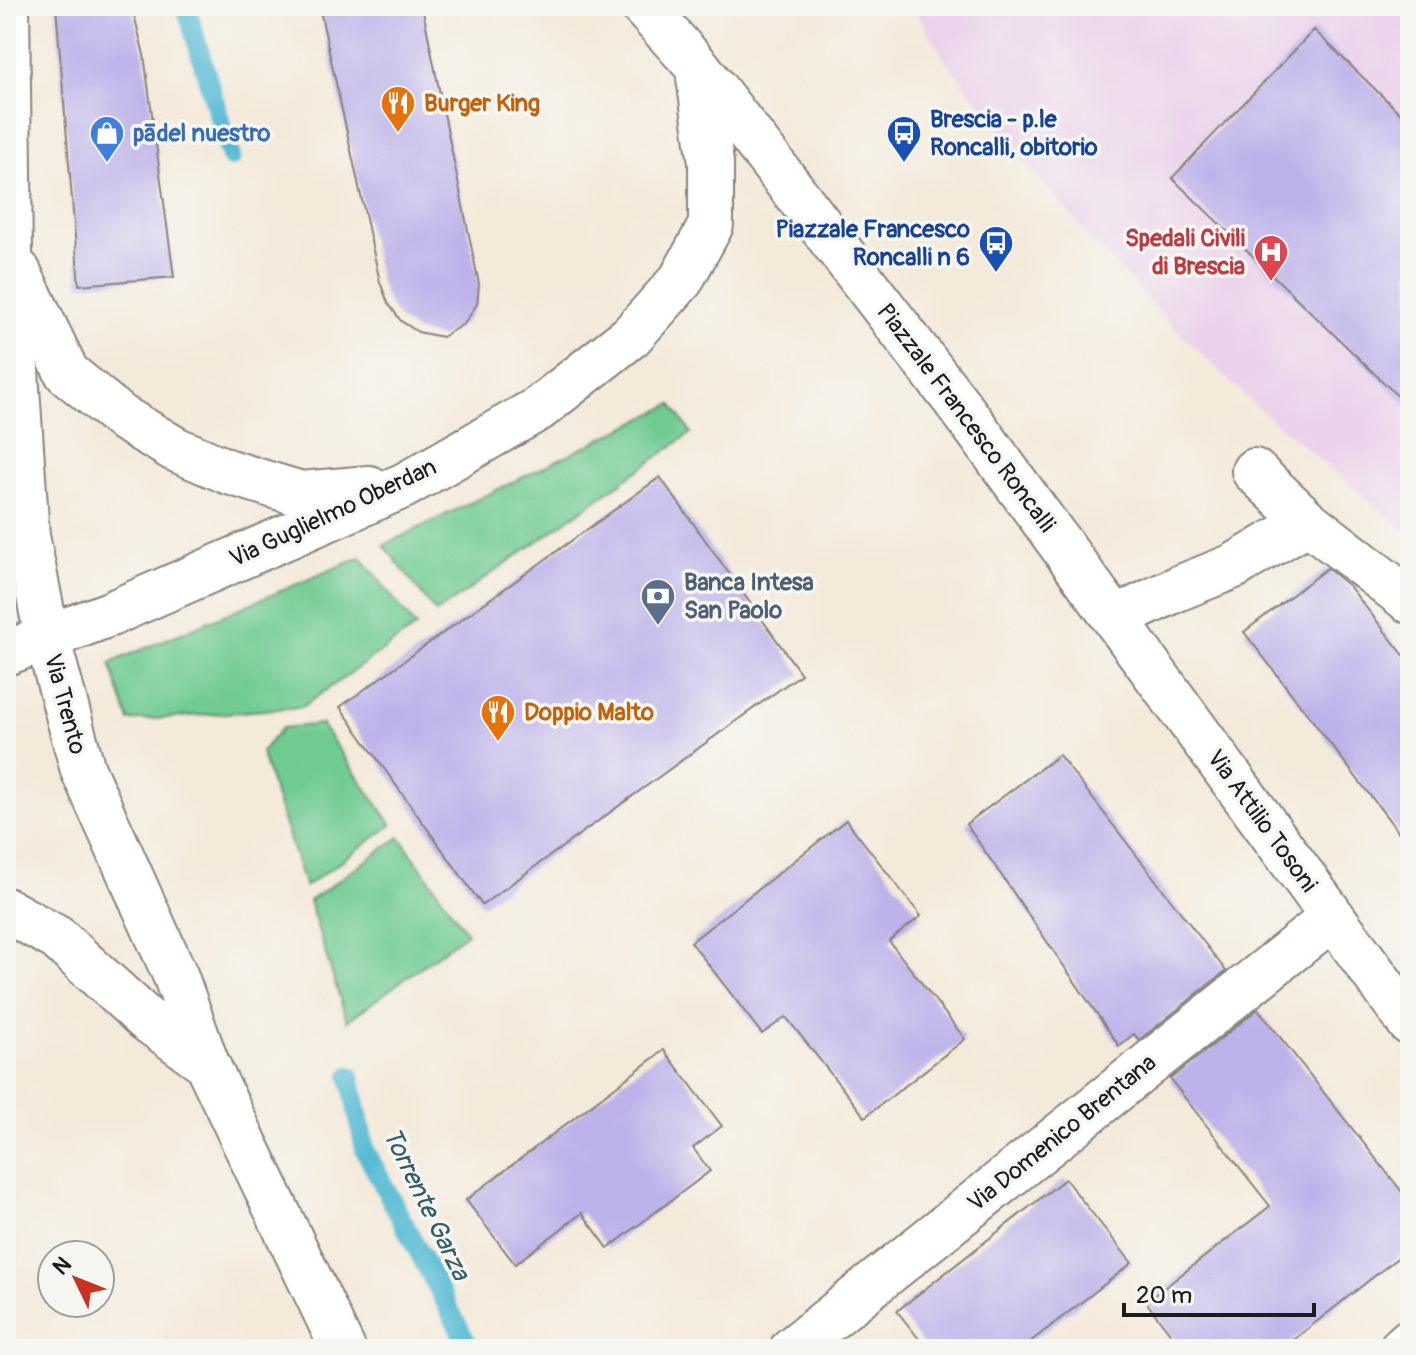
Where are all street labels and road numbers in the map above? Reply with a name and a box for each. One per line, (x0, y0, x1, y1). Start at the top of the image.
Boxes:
street label: Piazzale Francesco Roncalli (871, 298, 1061, 538)
street label: Via Guglielmo Oberdan (225, 452, 441, 574)
street label: Via Trento (38, 651, 92, 758)
street label: Via Attilio Tosoni (1201, 744, 1323, 898)
street label: Via Domenico Brentana (962, 1048, 1162, 1218)

